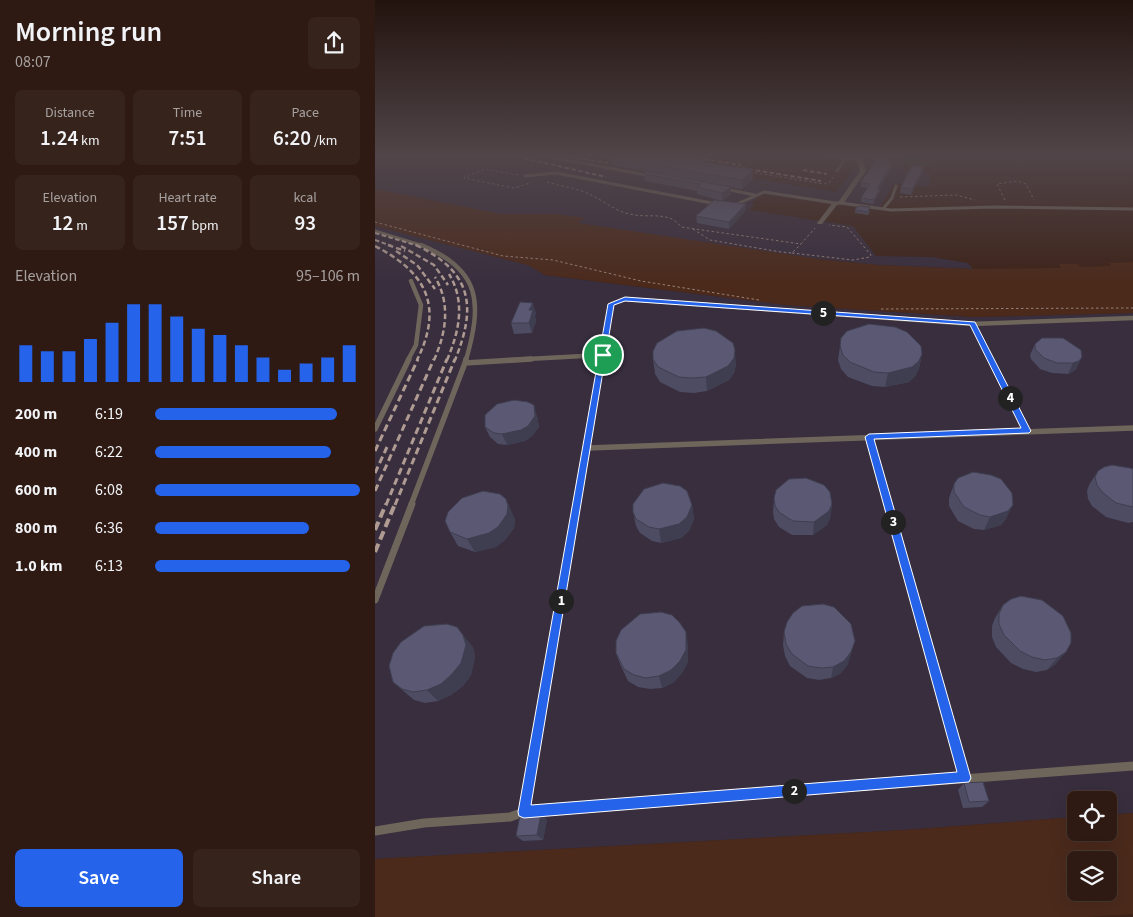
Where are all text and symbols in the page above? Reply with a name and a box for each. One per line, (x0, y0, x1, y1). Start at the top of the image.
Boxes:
text: Morning run (15, 12, 162, 52)
button: share (308, 17, 360, 69)
text: 08:07 (15, 51, 51, 73)
text: Distance (45, 103, 95, 123)
text: Time (173, 103, 202, 123)
text: Pace (291, 103, 319, 123)
text: 1.24 (40, 123, 78, 153)
text: 7:51 (168, 123, 207, 153)
text: 6:20 (273, 123, 311, 153)
text: km (78, 131, 100, 151)
text: /km (311, 131, 337, 151)
text: Elevation (43, 188, 97, 208)
text: Heart rate (158, 188, 217, 208)
text: kcal (293, 188, 317, 208)
text: 12 (52, 208, 73, 238)
text: 157 (156, 208, 189, 238)
text: 93 (294, 208, 316, 238)
text: m (73, 216, 88, 236)
text: bpm (189, 216, 219, 236)
text: Elevation (15, 265, 77, 287)
text: 95–106 m (296, 265, 360, 287)
pin: 5 (811, 300, 835, 326)
text: 5 (820, 303, 827, 323)
pin (582, 334, 624, 376)
icon: arrive (589, 341, 617, 369)
pin: 4 (997, 386, 1023, 410)
text: 4 (1007, 388, 1014, 408)
text: 200 m (15, 403, 57, 425)
text: 6:19 (95, 403, 123, 425)
text: 400 m (15, 441, 57, 463)
text: 6:22 (95, 441, 123, 463)
text: 600 m (15, 479, 57, 501)
text: 6:08 (95, 479, 123, 501)
pin: 3 (881, 510, 905, 534)
text: 3 (890, 512, 897, 532)
text: 800 m (15, 517, 57, 539)
text: 6:36 (95, 517, 123, 539)
text: 1.0 km (15, 555, 62, 577)
text: 6:13 (95, 555, 123, 577)
pin: 1 (549, 588, 573, 614)
text: 1 (558, 591, 565, 611)
pin: 2 (781, 778, 807, 804)
text: 2 (791, 781, 798, 801)
map controls (1067, 791, 1117, 901)
button: locate (1067, 791, 1117, 841)
button: Save (15, 849, 183, 907)
button: Share (193, 849, 360, 907)
button: layers (1067, 851, 1117, 901)

